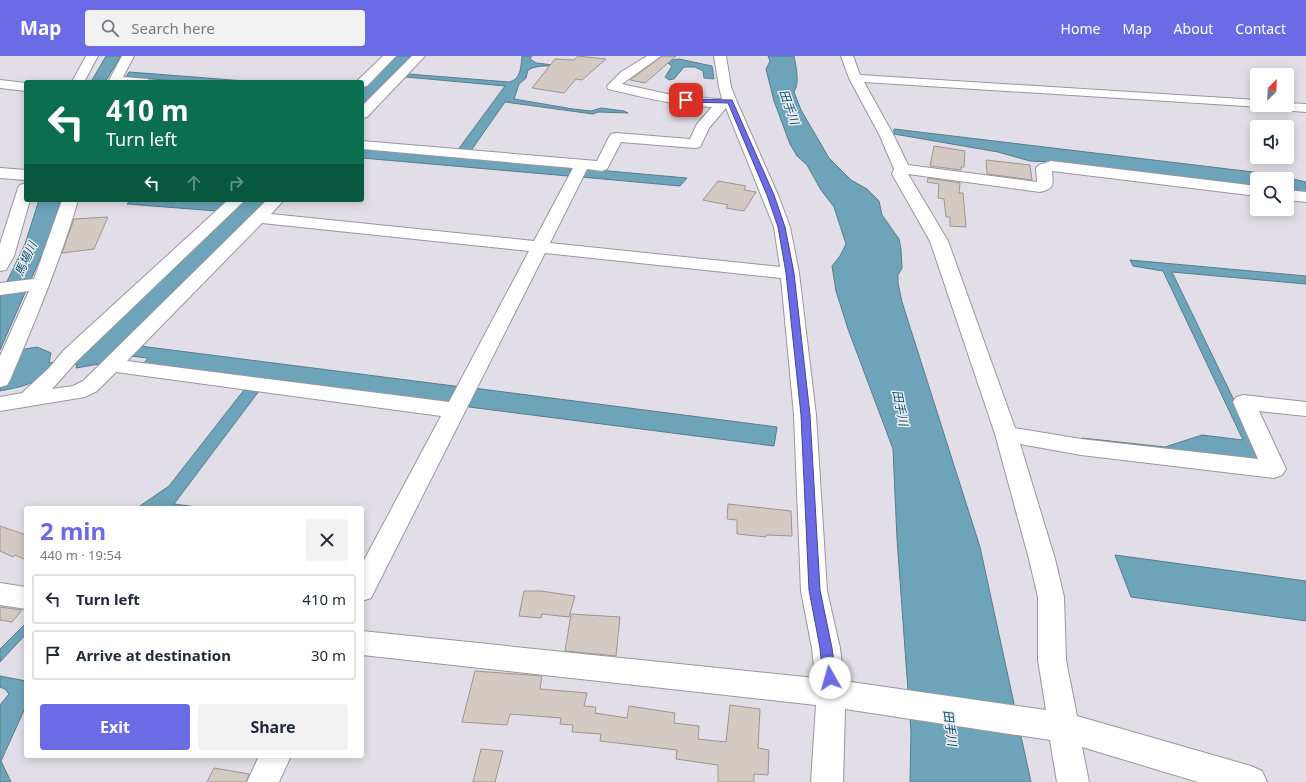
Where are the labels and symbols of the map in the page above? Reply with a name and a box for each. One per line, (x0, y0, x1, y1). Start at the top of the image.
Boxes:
north arrow (1250, 68, 1294, 112)
pin (669, 83, 703, 117)
water label: 田手川 (776, 87, 804, 129)
water label: 馬場川 (10, 237, 41, 279)
water label: 田手川 (889, 389, 913, 429)
position arrow (809, 657, 851, 699)
water label: 田手川 (940, 709, 961, 749)

